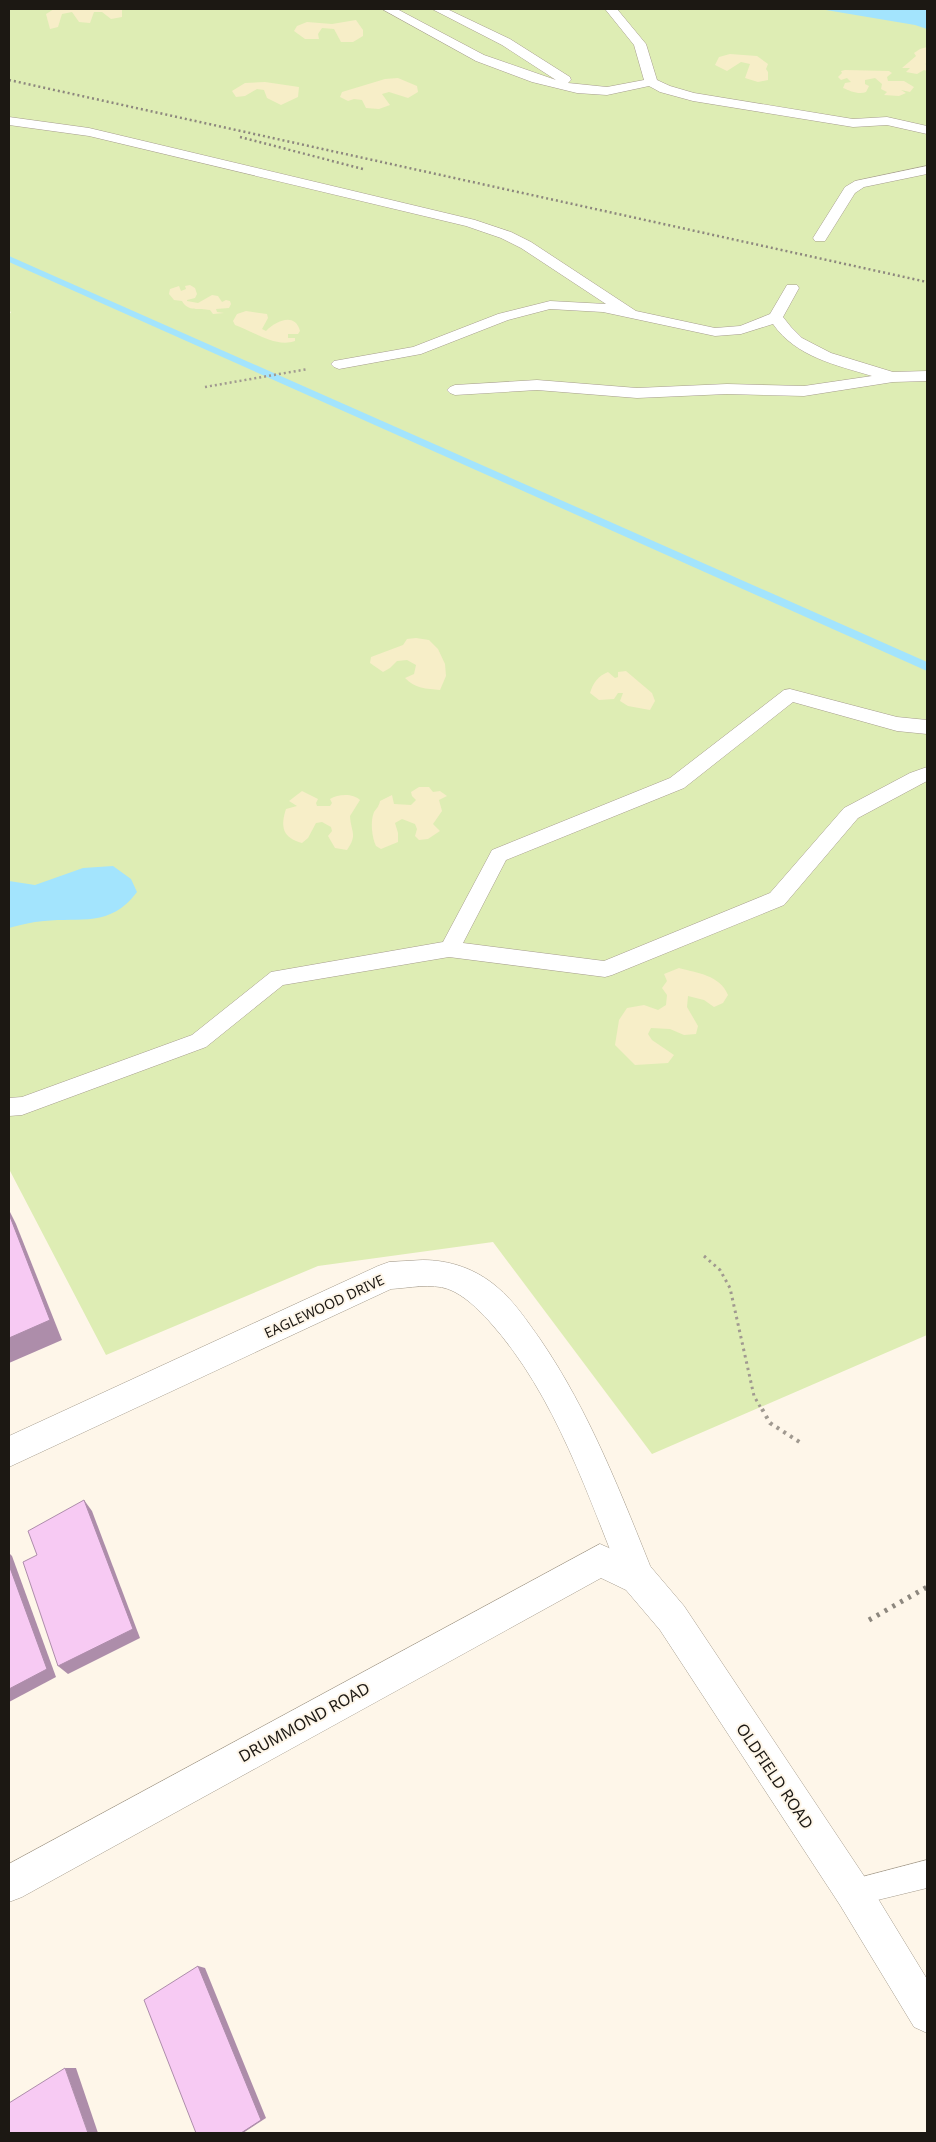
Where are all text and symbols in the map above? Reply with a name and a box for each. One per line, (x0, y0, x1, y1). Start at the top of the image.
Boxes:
street label: EAGLEWOOD DRIVE (261, 1270, 387, 1342)
street label: DRUMMOND ROAD (234, 1677, 374, 1767)
street label: OLDFIELD ROAD (731, 1719, 819, 1833)

